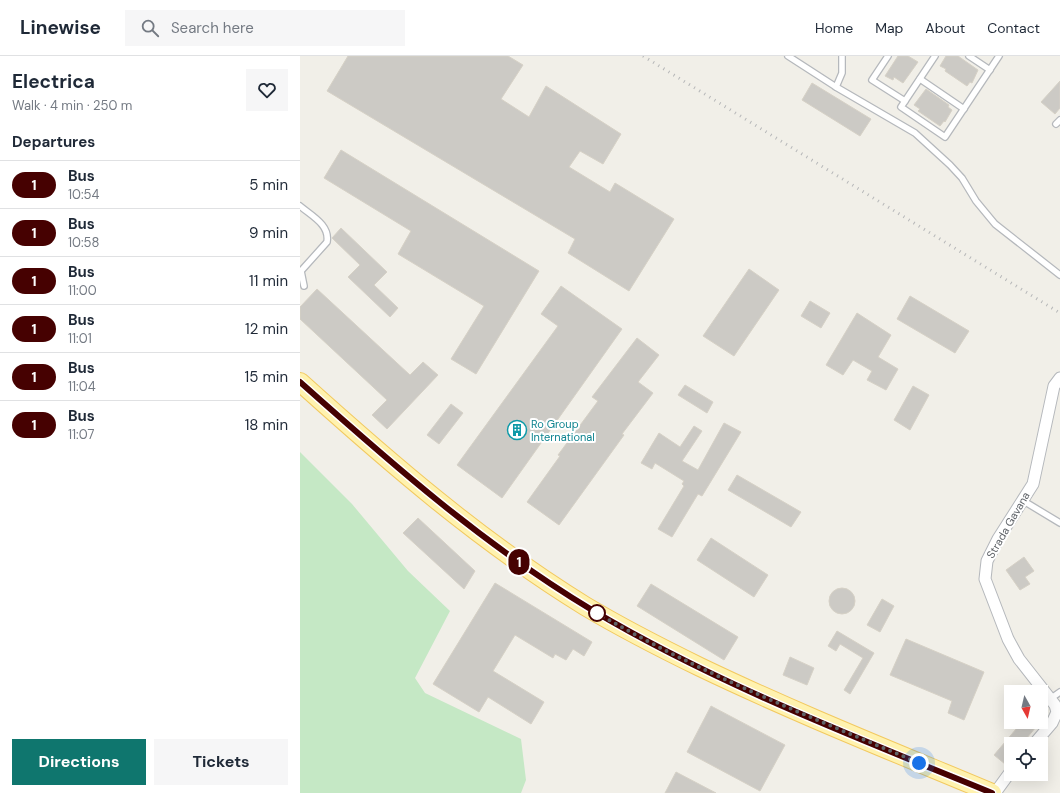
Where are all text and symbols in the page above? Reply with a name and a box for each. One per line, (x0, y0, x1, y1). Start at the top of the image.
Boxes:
search box (125, 10, 405, 46)
text: Linewise (20, 15, 101, 40)
icon: search (139, 17, 161, 39)
text: Search here (171, 18, 254, 38)
text: Home (815, 19, 853, 37)
text: Map (875, 19, 903, 37)
text: About (925, 19, 965, 37)
text: Contact (987, 19, 1040, 37)
text: Electrica (12, 69, 95, 94)
button: heart (246, 69, 288, 111)
text: Walk · 4 min · 250 m (12, 97, 132, 114)
text: Departures (12, 132, 95, 152)
text: Bus (68, 166, 95, 186)
text: 5 min (249, 175, 288, 195)
text: 1 (31, 176, 37, 194)
text: 10:54 (68, 186, 99, 203)
text: Bus (68, 214, 95, 234)
text: 9 min (249, 223, 288, 243)
text: 1 (31, 224, 37, 242)
text: 10:58 (68, 234, 99, 251)
text: Bus (68, 262, 95, 282)
text: 11 min (249, 271, 288, 291)
text: 1 (31, 272, 37, 290)
text: 11:00 (68, 282, 97, 299)
text: Bus (68, 310, 95, 330)
text: 12 min (245, 319, 288, 339)
text: 1 (31, 320, 37, 338)
text: 11:01 (68, 330, 92, 347)
text: Bus (68, 358, 95, 378)
text: 15 min (245, 367, 288, 387)
text: 1 (31, 368, 37, 386)
text: 11:04 (68, 378, 96, 395)
text: Bus (68, 406, 95, 426)
text: 18 min (245, 415, 288, 435)
text: 1 (31, 416, 37, 434)
place label: Ro Group International (531, 417, 595, 444)
building icon: Ro Group International (506, 419, 528, 441)
text: 11:07 (68, 426, 94, 443)
street label: Strada Gavana (983, 489, 1033, 561)
line badge: 1 (506, 549, 532, 575)
text: 1 (516, 553, 522, 571)
unlabelled marker (588, 604, 606, 622)
north arrow (1004, 685, 1048, 729)
map controls (1004, 685, 1048, 781)
button: locate (1004, 737, 1048, 781)
button: Directions (12, 739, 146, 785)
button: Tickets (154, 739, 288, 785)
your location (909, 753, 929, 773)

